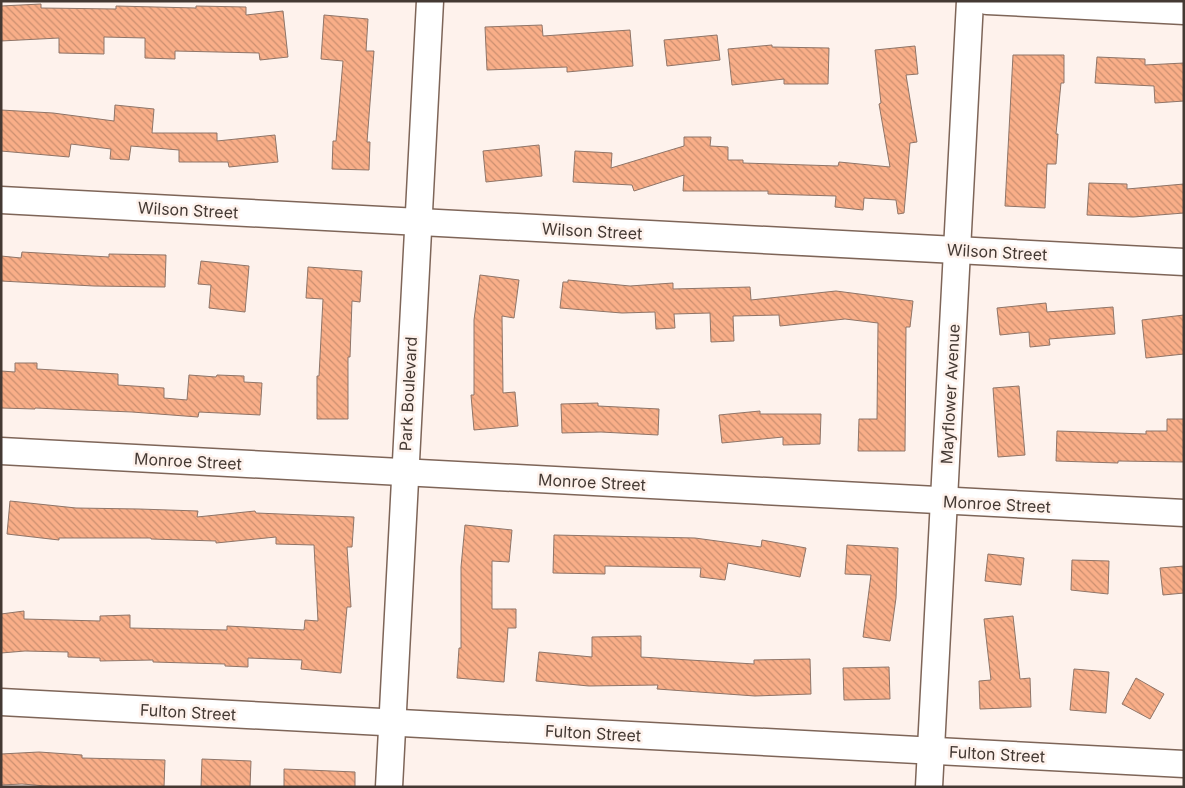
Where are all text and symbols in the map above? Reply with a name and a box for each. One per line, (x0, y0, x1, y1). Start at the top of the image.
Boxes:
street label: Wilson Street (137, 197, 239, 223)
street label: Wilson Street (541, 218, 643, 244)
street label: Wilson Street (946, 239, 1048, 265)
street label: Mayflower Avenue (936, 323, 964, 465)
street label: Park Boulevard (395, 336, 421, 452)
street label: Monroe Street (134, 448, 242, 474)
street label: Monroe Street (538, 469, 646, 495)
street label: Monroe Street (943, 491, 1051, 517)
street label: Fulton Street (139, 699, 237, 725)
street label: Fulton Street (544, 720, 642, 746)
street label: Fulton Street (948, 741, 1046, 767)

